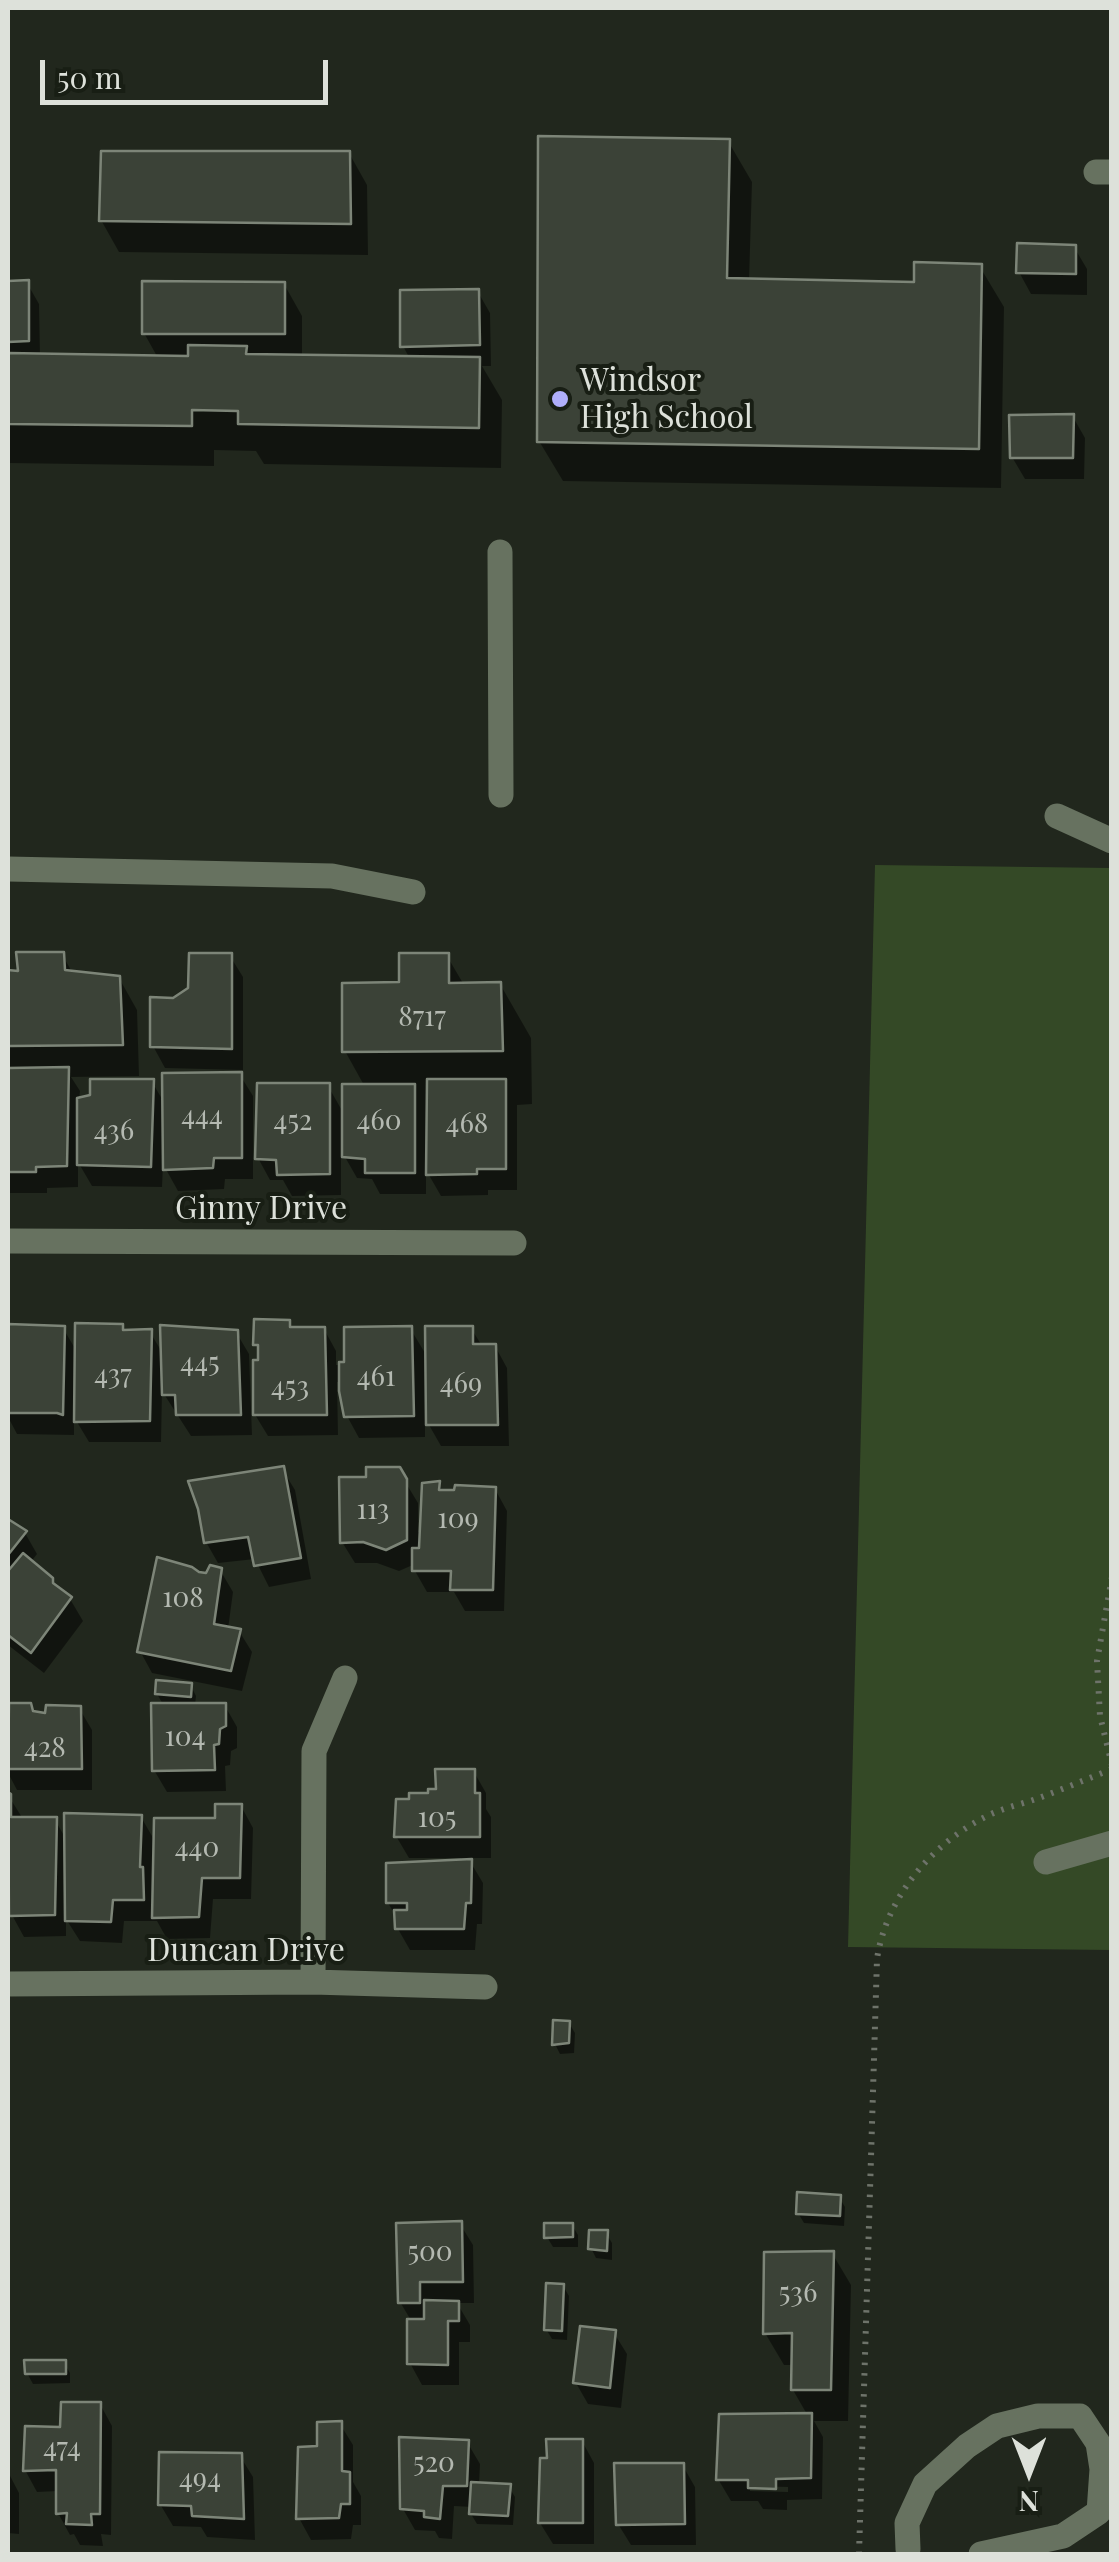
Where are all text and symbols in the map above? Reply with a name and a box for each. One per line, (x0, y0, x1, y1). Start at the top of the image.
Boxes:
scale bar (45, 40, 332, 102)
text: 50 m (57, 57, 122, 97)
place label: Windsor High School (580, 362, 753, 437)
marker: Windsor High School (549, 388, 571, 410)
house number: 8717 (398, 1000, 446, 1034)
house number: 444 (181, 1099, 223, 1133)
house number: 452 (274, 1104, 312, 1138)
house number: 460 (356, 1104, 402, 1138)
house number: 468 (446, 1107, 488, 1141)
house number: 436 (94, 1114, 134, 1148)
street label: Ginny Drive (175, 1190, 347, 1228)
house number: 445 (180, 1346, 220, 1380)
house number: 437 (94, 1358, 132, 1392)
house number: 461 (357, 1360, 395, 1394)
house number: 469 (440, 1367, 482, 1401)
house number: 453 (271, 1370, 309, 1404)
house number: 113 (357, 1493, 389, 1527)
house number: 109 (437, 1502, 479, 1536)
house number: 108 (162, 1581, 204, 1615)
house number: 104 (165, 1720, 205, 1754)
house number: 428 (24, 1731, 66, 1765)
house number: 105 (418, 1801, 456, 1835)
house number: 440 (175, 1831, 219, 1865)
street label: Duncan Drive (147, 1932, 345, 1970)
house number: 500 (407, 2235, 453, 2269)
house number: 536 (779, 2276, 817, 2310)
north arrow (979, 2422, 1079, 2522)
house number: 474 (43, 2431, 81, 2465)
house number: 520 (413, 2446, 455, 2480)
house number: 494 (179, 2462, 221, 2496)
text: N (1019, 2484, 1039, 2521)

